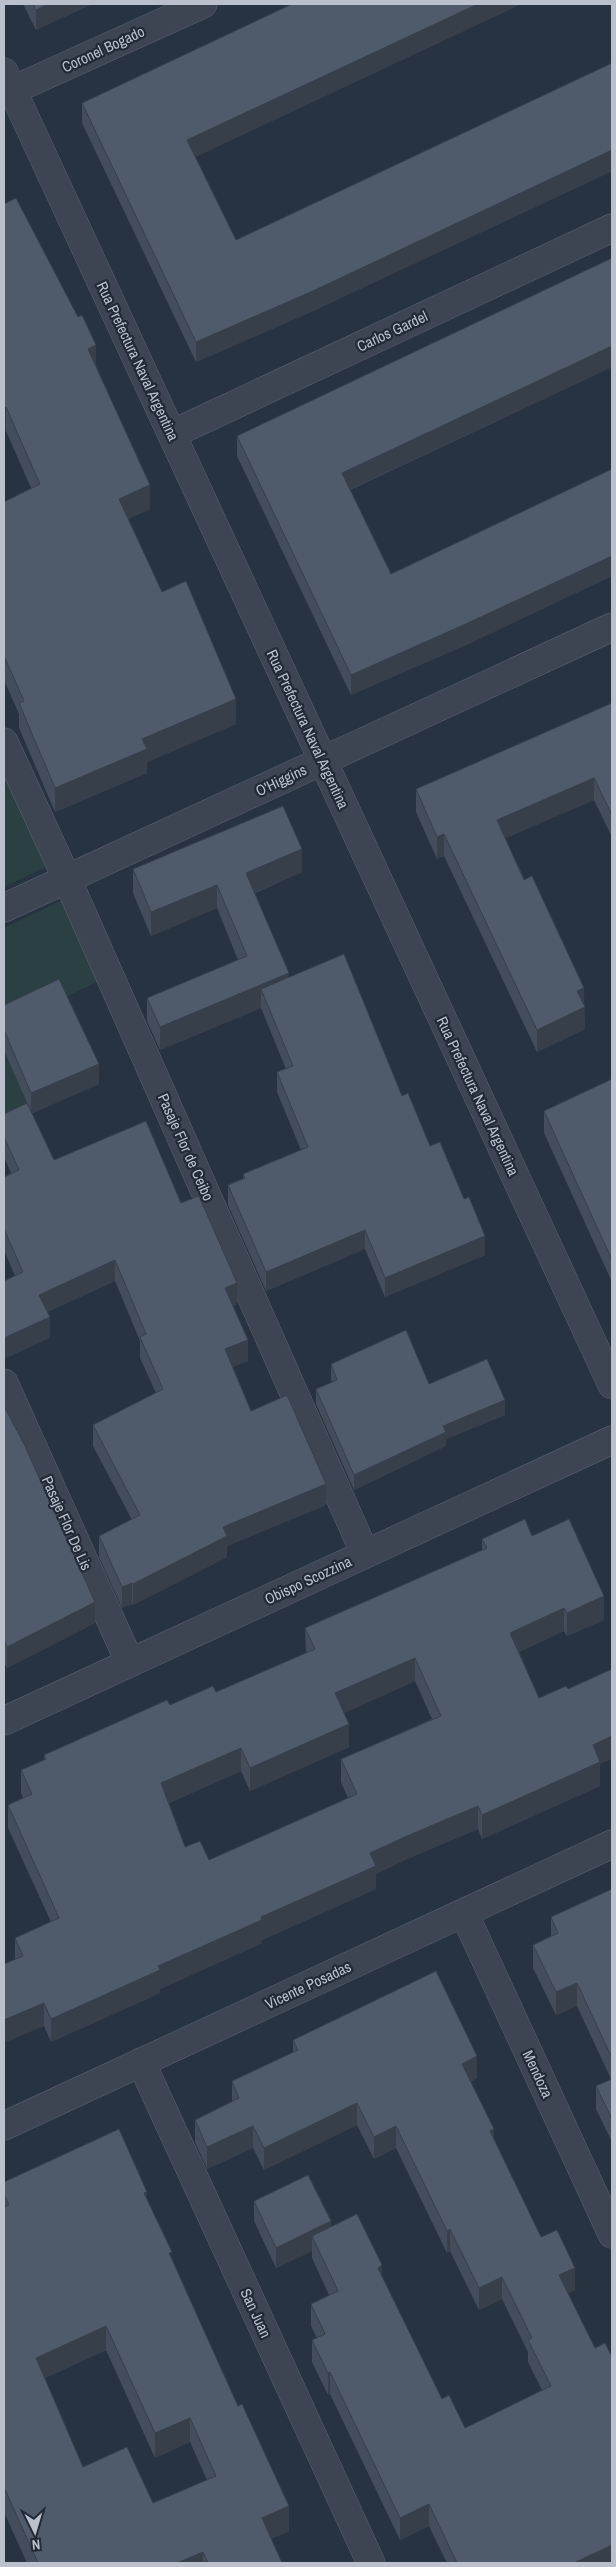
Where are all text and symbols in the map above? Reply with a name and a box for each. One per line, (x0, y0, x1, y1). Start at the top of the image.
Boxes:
street label: Coronel Bogado (58, 21, 148, 77)
street label: Rua Prefectura Naval Argentina (92, 278, 184, 444)
street label: Carlos Gardel (353, 305, 431, 357)
street label: Rua Prefectura Naval Argentina (262, 646, 354, 812)
street label: O'Higgins (252, 759, 310, 801)
street label: Rua Prefectura Naval Argentina (432, 1013, 524, 1179)
street label: Pasaje Flor de Ceibo (153, 1090, 219, 1204)
street label: Pasaje Flor De Lis (37, 1473, 97, 1573)
street label: Obispo Scozzina (261, 1551, 355, 1609)
street label: Vicente Posadas (262, 1956, 354, 2014)
street label: Mendoza (518, 2047, 558, 2102)
street label: San Juan (235, 2285, 277, 2341)
north arrow (10, 2507, 60, 2557)
text: N (31, 2536, 41, 2554)

